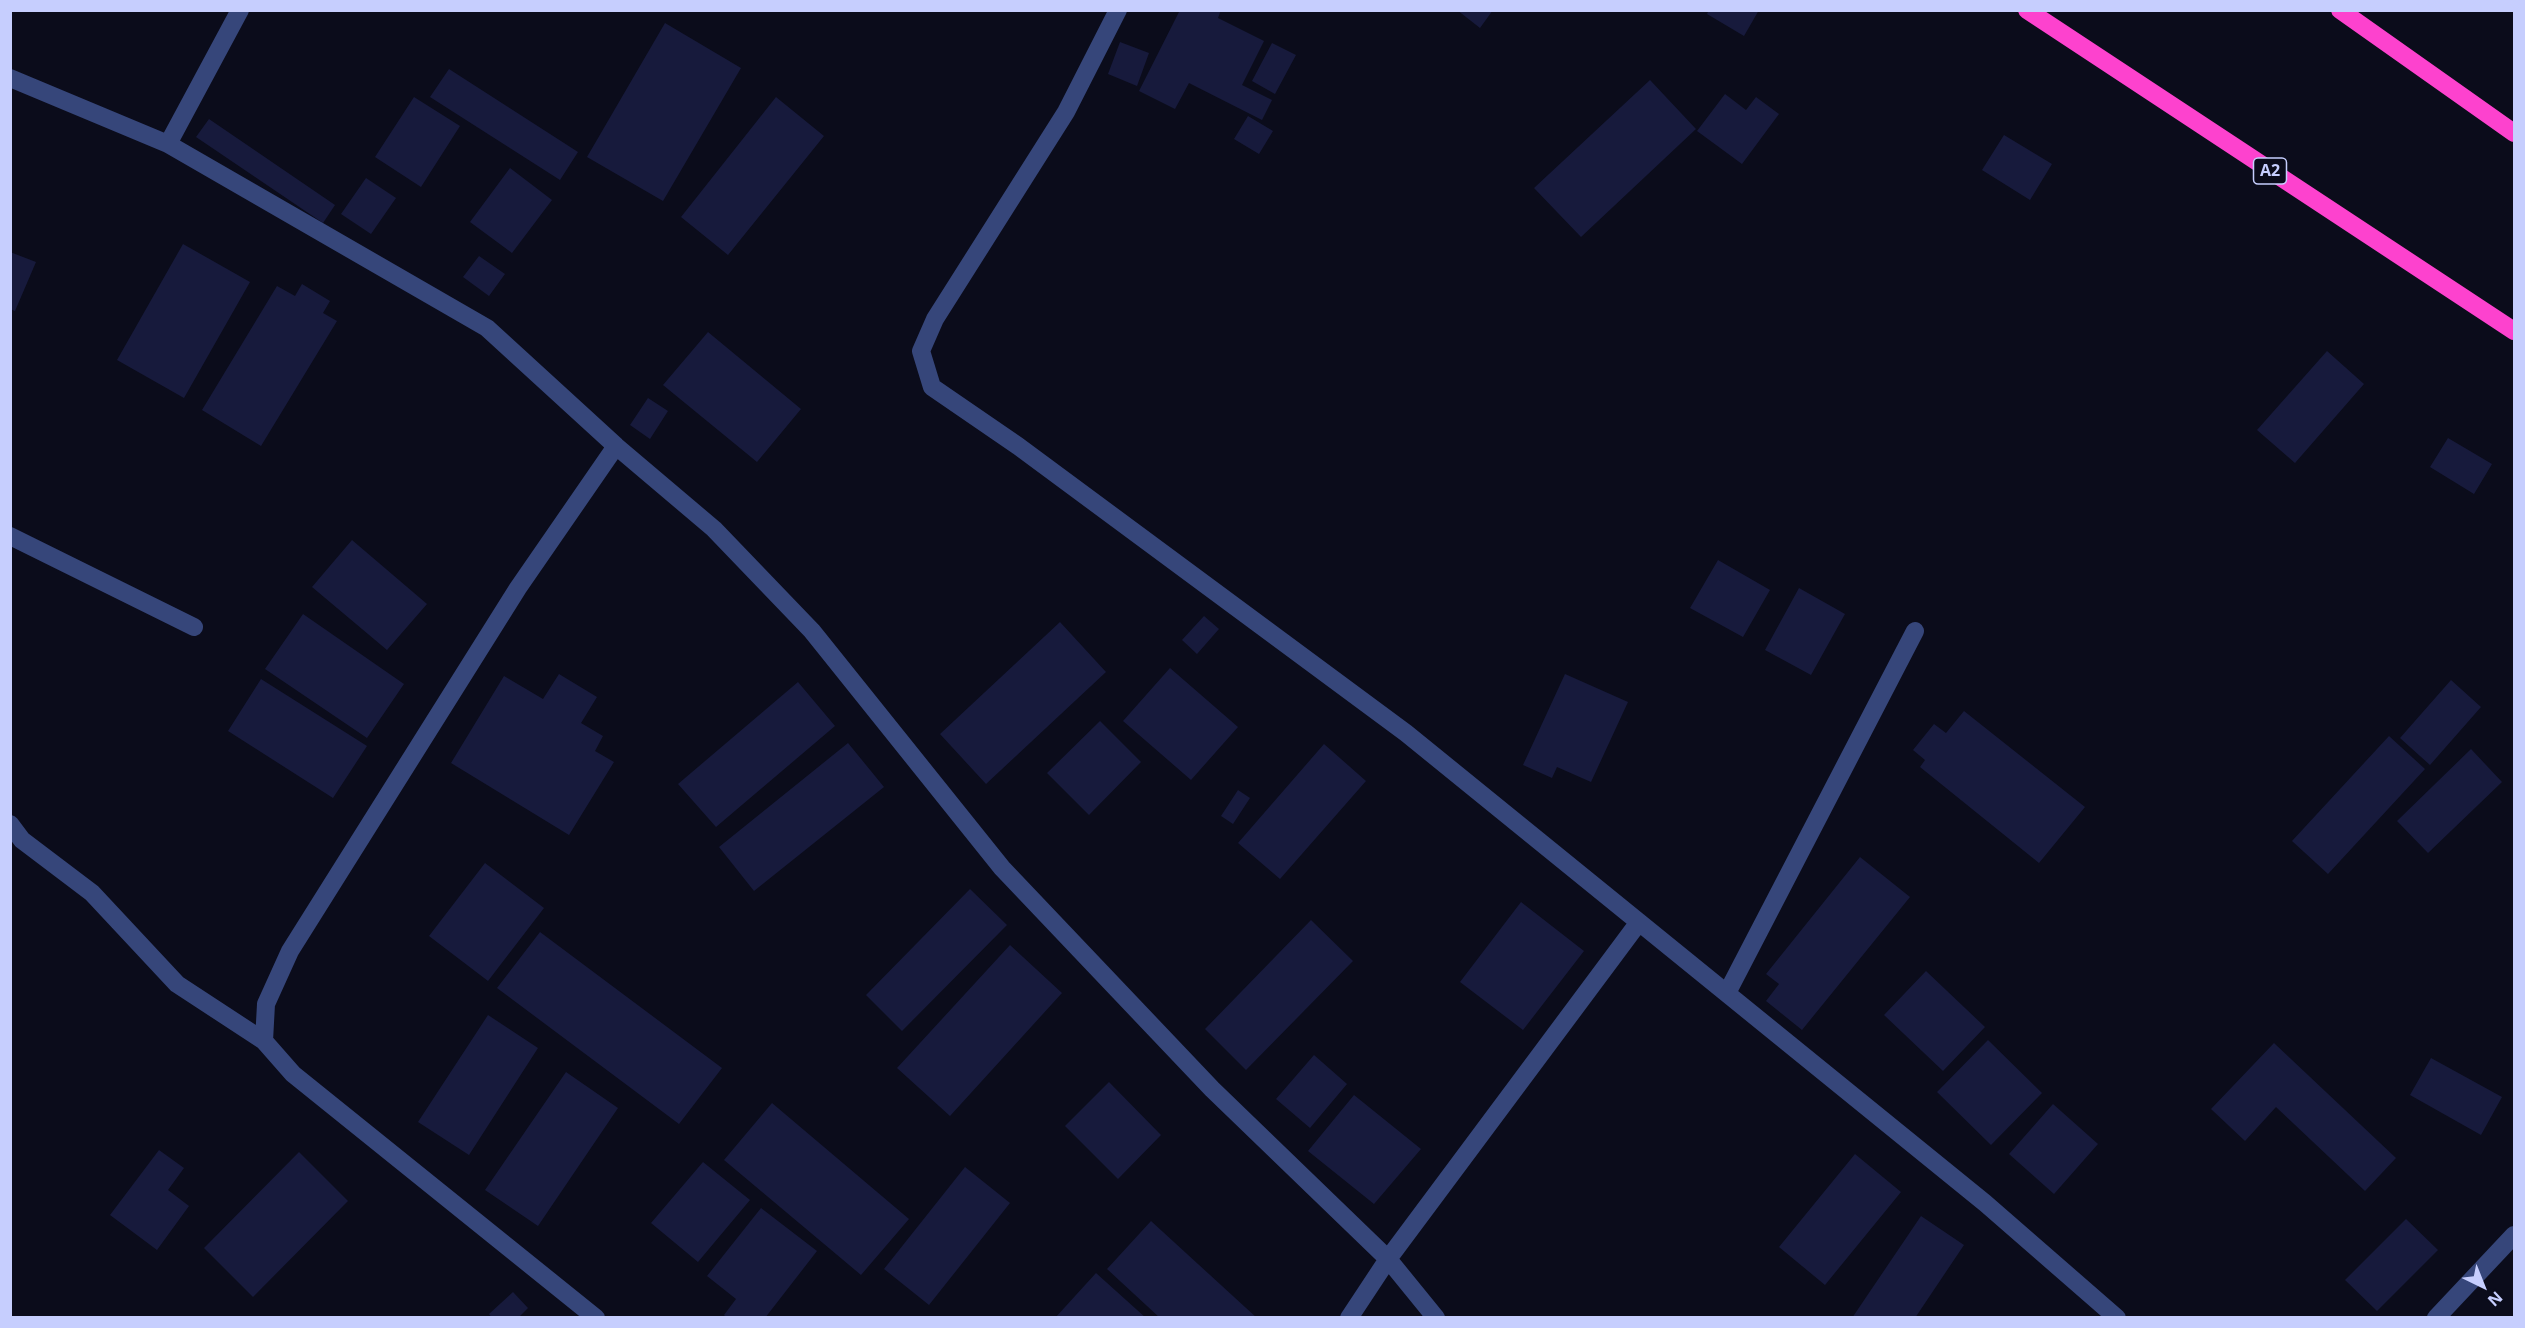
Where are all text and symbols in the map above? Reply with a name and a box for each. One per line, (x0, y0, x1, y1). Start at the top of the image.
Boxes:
road number: A2 (2254, 158, 2286, 184)
north arrow (2453, 1256, 2513, 1316)
text: N (2483, 1287, 2508, 1312)

